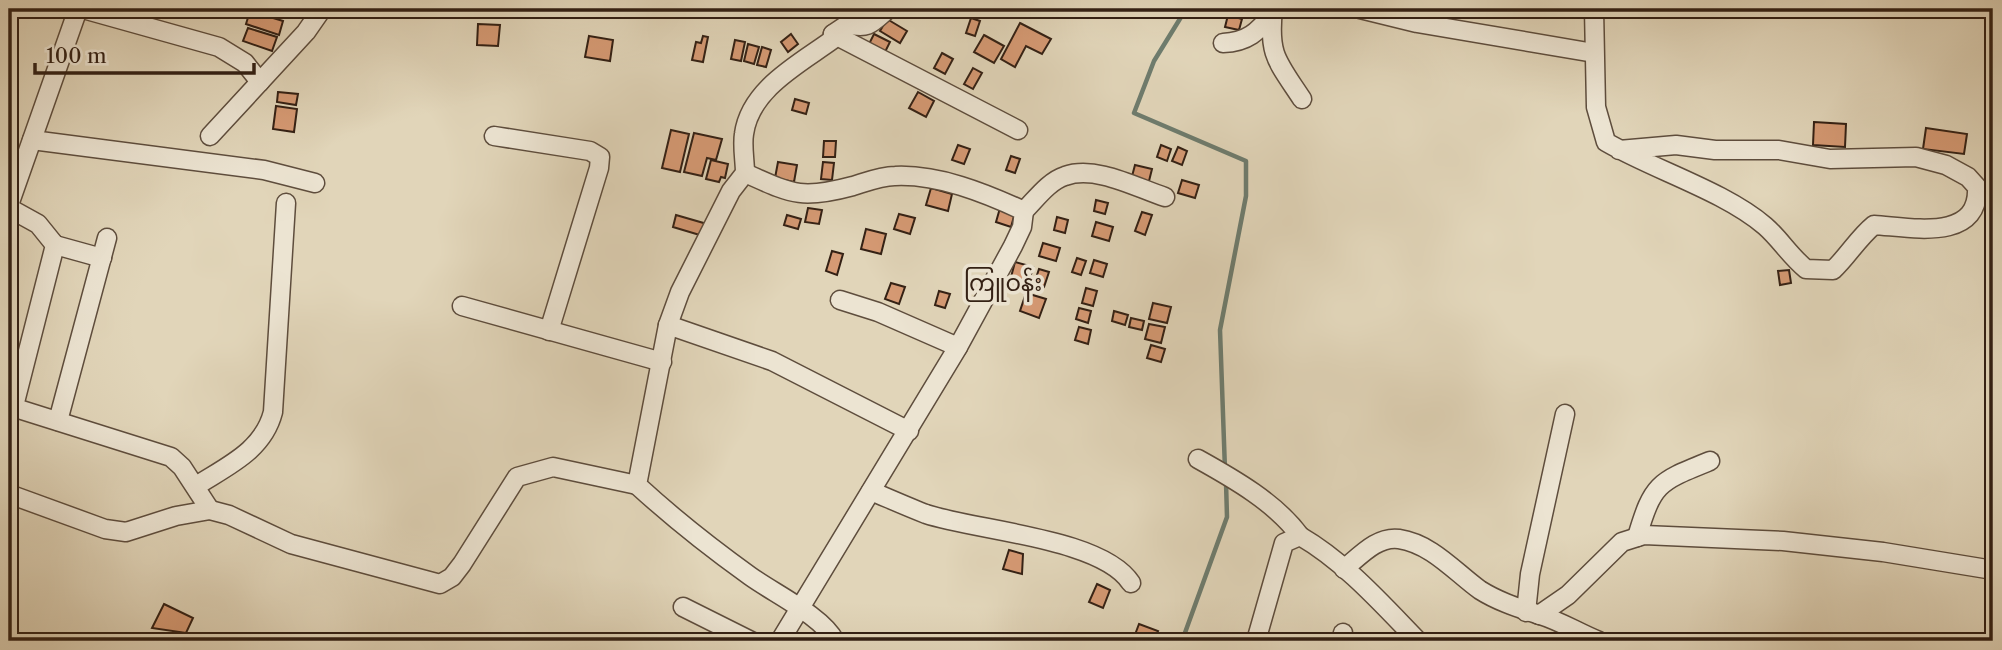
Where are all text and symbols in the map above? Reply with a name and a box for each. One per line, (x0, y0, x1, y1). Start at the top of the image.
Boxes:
scale bar (35, 32, 254, 76)
text: 100 m (46, 43, 107, 68)
district label: ကြူဝန်း (964, 267, 1042, 302)

